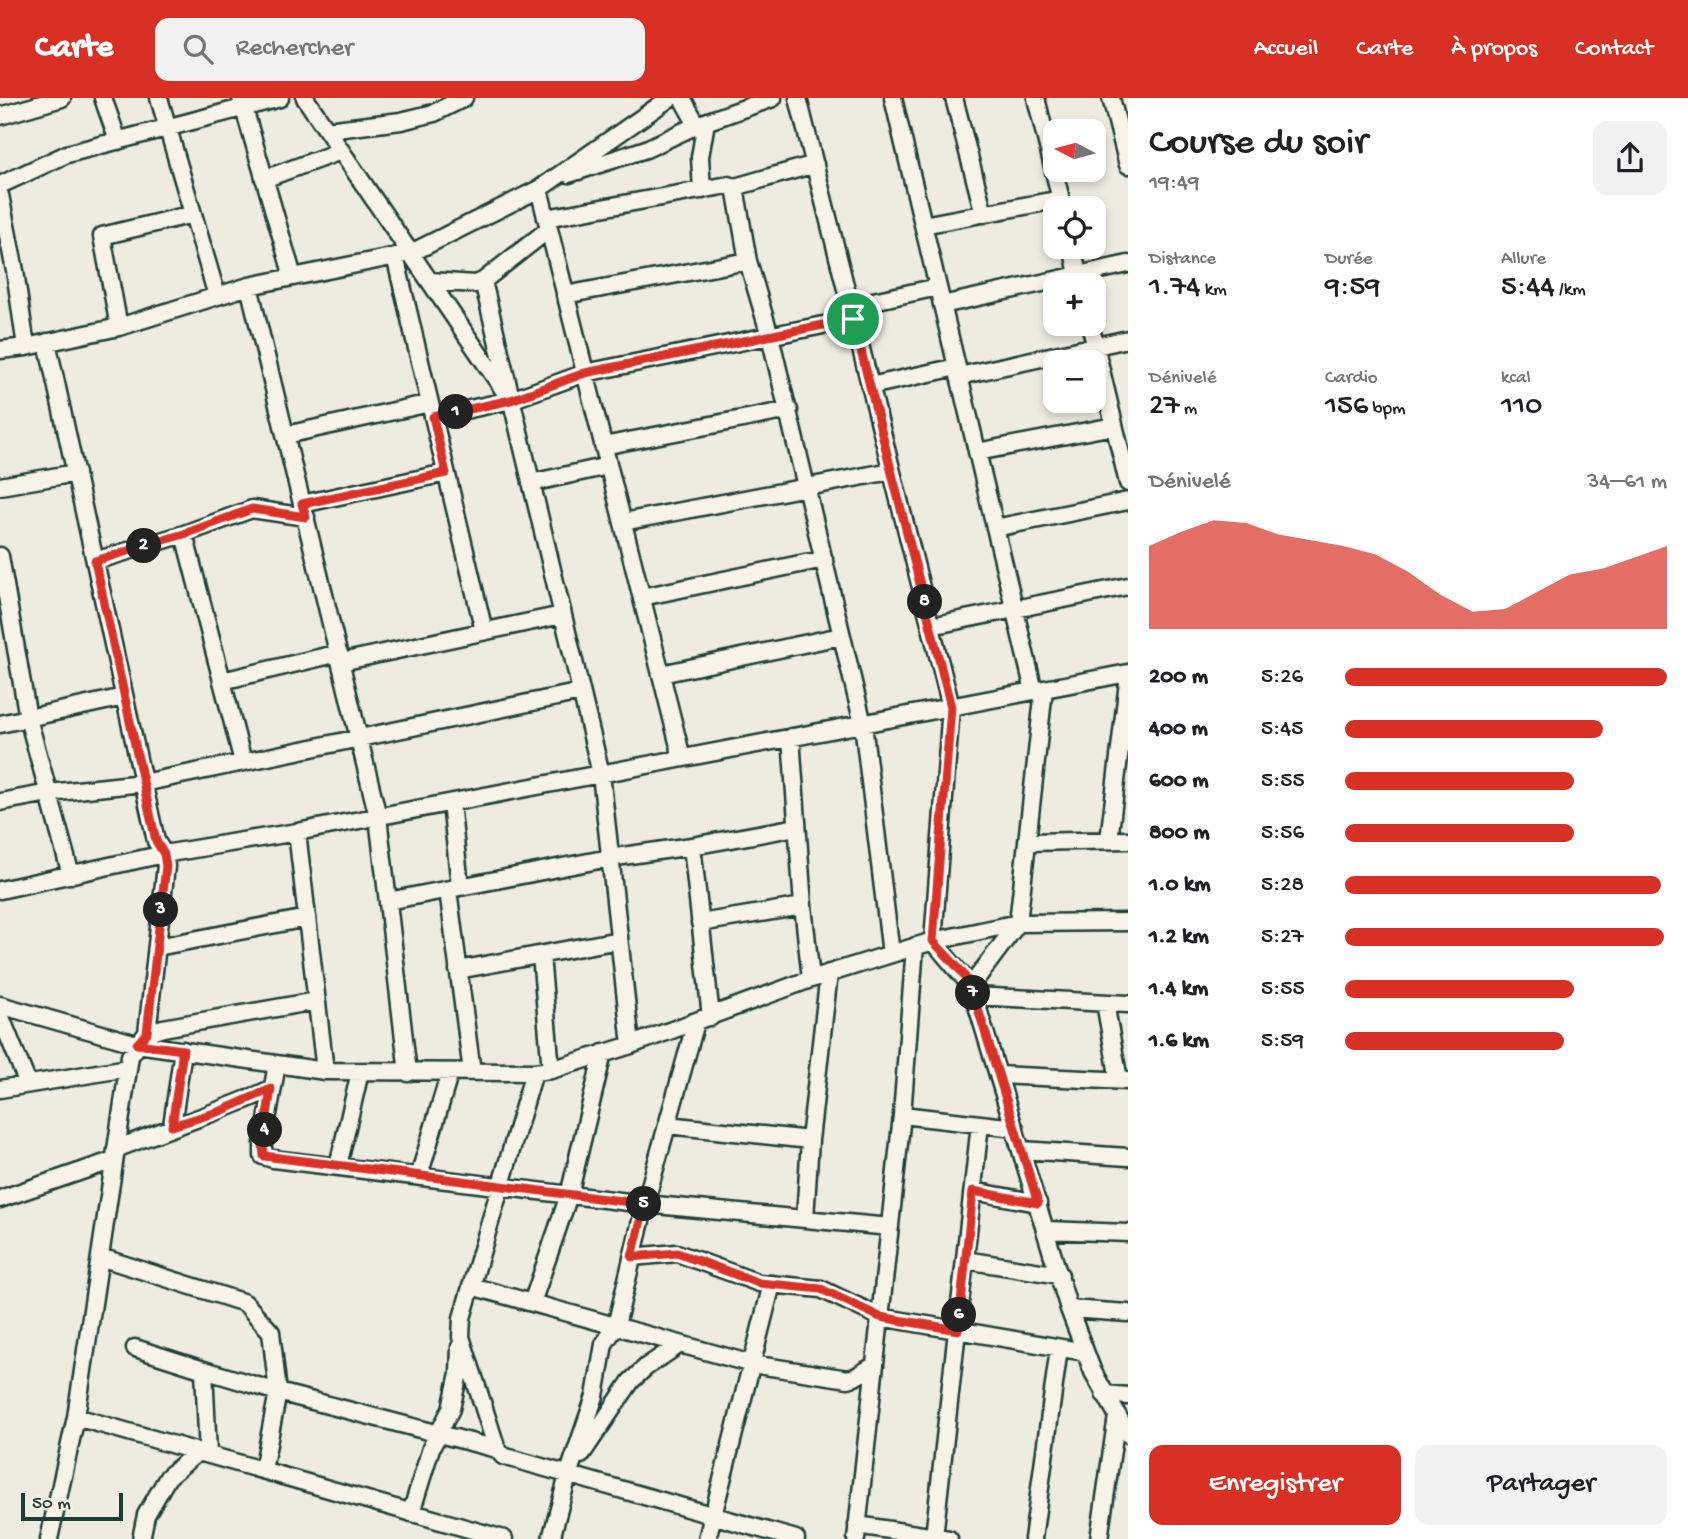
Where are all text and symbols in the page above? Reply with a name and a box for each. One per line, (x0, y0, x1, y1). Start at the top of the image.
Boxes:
search box (155, 18, 645, 81)
text: Carte (35, 30, 113, 68)
icon: search (179, 30, 217, 68)
text: Rechercher (235, 34, 353, 65)
text: Accueil (1254, 35, 1318, 64)
text: Carte (1356, 35, 1413, 64)
text: À propos (1451, 35, 1537, 64)
text: Contact (1575, 35, 1653, 64)
north arrow (1043, 119, 1106, 182)
map controls (1043, 119, 1106, 413)
button: share (1593, 121, 1667, 195)
text: Course du soir (1149, 122, 1368, 166)
text: 19:49 (1149, 170, 1199, 197)
button: locate (1043, 196, 1106, 259)
text: Distance (1149, 248, 1216, 271)
text: Durée (1325, 248, 1373, 271)
text: Allure (1501, 248, 1546, 271)
text: 1.74 (1149, 271, 1200, 306)
text: 9:59 (1325, 271, 1380, 306)
text: 5:44 (1501, 271, 1555, 306)
button: + (1043, 273, 1106, 336)
text: km (1200, 279, 1227, 302)
text: /km (1555, 279, 1586, 302)
pin (823, 289, 883, 349)
icon: arrive (834, 300, 872, 338)
button: − (1043, 350, 1106, 413)
text: Dénivelé (1149, 367, 1217, 390)
text: Cardio (1325, 367, 1378, 390)
text: kcal (1501, 367, 1531, 390)
text: 27 (1149, 390, 1179, 425)
text: 156 (1325, 390, 1368, 425)
text: 110 (1501, 390, 1542, 425)
pin: 1 (438, 394, 474, 430)
text: m (1179, 398, 1197, 421)
text: bpm (1368, 398, 1405, 421)
text: 1 (452, 400, 459, 423)
text: Dénivelé (1149, 469, 1231, 496)
text: 34–61 m (1587, 469, 1667, 496)
pin: 2 (127, 528, 162, 564)
text: 2 (139, 534, 148, 557)
pin: 8 (908, 584, 942, 620)
text: 8 (919, 590, 930, 613)
text: 200 m (1149, 664, 1208, 691)
text: 5:26 (1261, 664, 1303, 691)
text: 400 m (1149, 716, 1208, 743)
text: 5:45 (1261, 716, 1303, 743)
text: 600 m (1149, 768, 1209, 795)
text: 5:55 (1261, 768, 1305, 795)
text: 800 m (1149, 820, 1210, 847)
text: 5:56 (1261, 820, 1304, 847)
text: 1.0 km (1149, 872, 1211, 899)
text: 5:28 (1261, 872, 1304, 899)
pin: 3 (144, 892, 178, 928)
text: 3 (156, 898, 165, 921)
text: 1.2 km (1149, 924, 1209, 951)
text: 5:27 (1261, 924, 1304, 951)
pin: 7 (956, 976, 990, 1010)
text: 1.4 km (1149, 976, 1208, 1003)
text: 5:55 (1261, 976, 1305, 1003)
text: 7 (968, 981, 977, 1004)
text: 1.6 km (1149, 1028, 1209, 1055)
text: 5:59 (1261, 1028, 1304, 1055)
pin: 4 (247, 1112, 282, 1148)
text: 4 (260, 1118, 269, 1141)
pin: 5 (626, 1186, 662, 1222)
text: 5 (639, 1192, 649, 1215)
pin: 6 (942, 1298, 976, 1332)
text: 6 (954, 1303, 963, 1326)
button: Enregistrer (1149, 1445, 1401, 1525)
button: Partager (1415, 1445, 1667, 1525)
scale bar (21, 1490, 122, 1522)
text: 50 m (32, 1493, 71, 1516)

